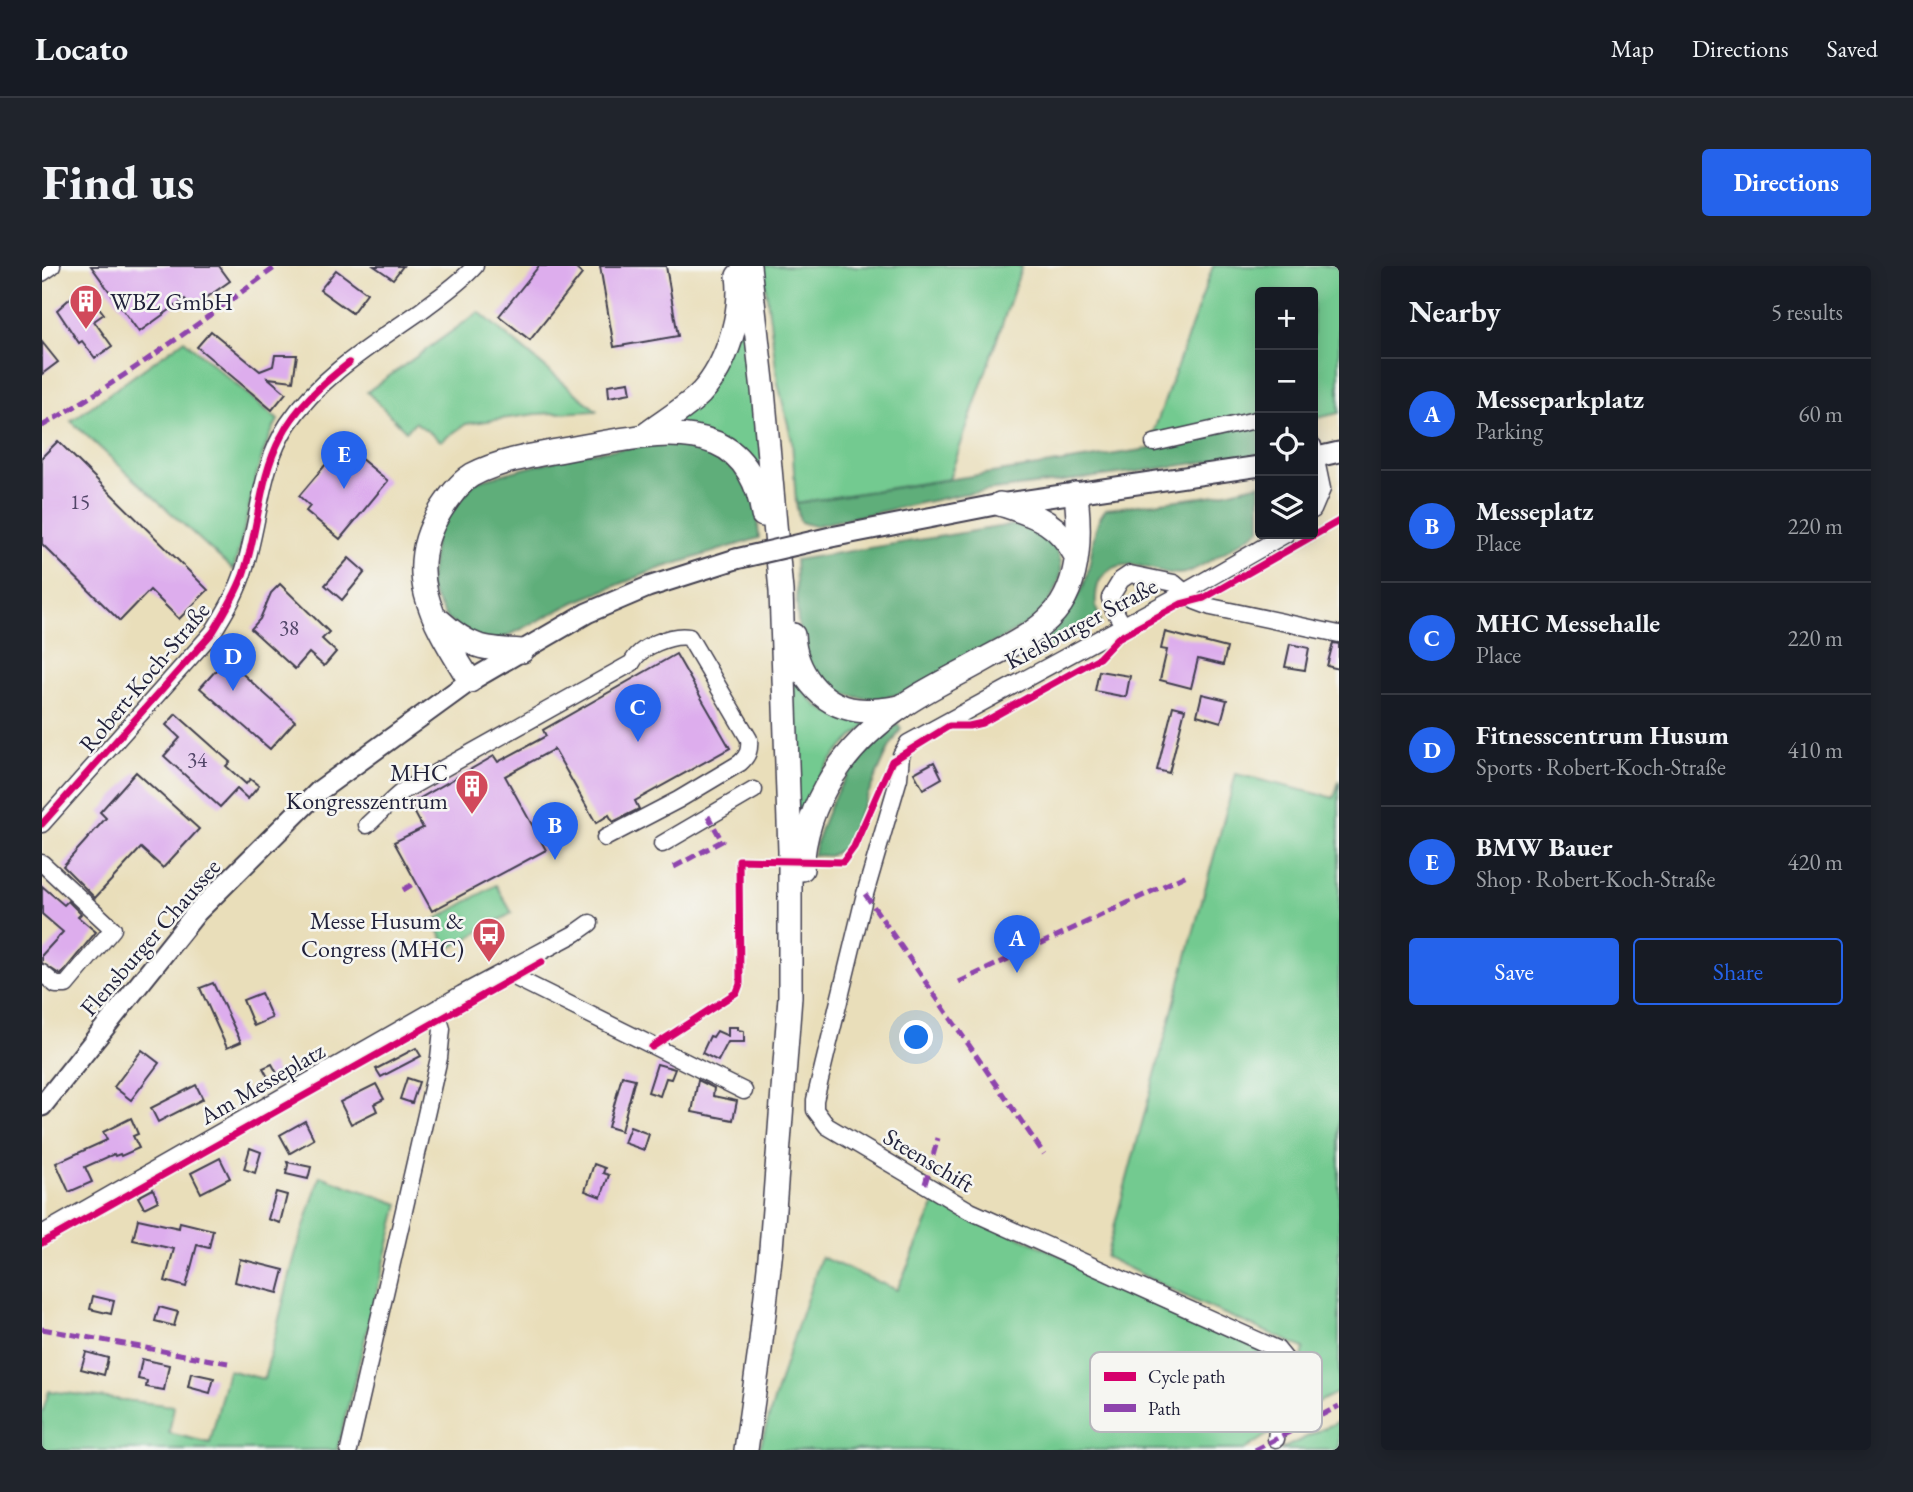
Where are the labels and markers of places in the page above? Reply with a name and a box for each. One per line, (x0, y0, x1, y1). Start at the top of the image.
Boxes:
building icon: WBZ GmbH (67, 282, 105, 331)
place label: WBZ GmbH (110, 286, 233, 317)
pin: E (321, 431, 367, 489)
pin: D (210, 633, 256, 691)
pin: C (615, 684, 661, 742)
place label: MHC Kongresszentrum (286, 757, 448, 816)
building icon: MHC Kongresszentrum (453, 767, 491, 816)
pin: B (532, 802, 578, 860)
place label: Messe Husum & Congress (MHC) (301, 905, 464, 964)
bus stop icon: Messe Husum & Congress (MHC) (470, 915, 508, 964)
pin: A (994, 915, 1040, 973)

